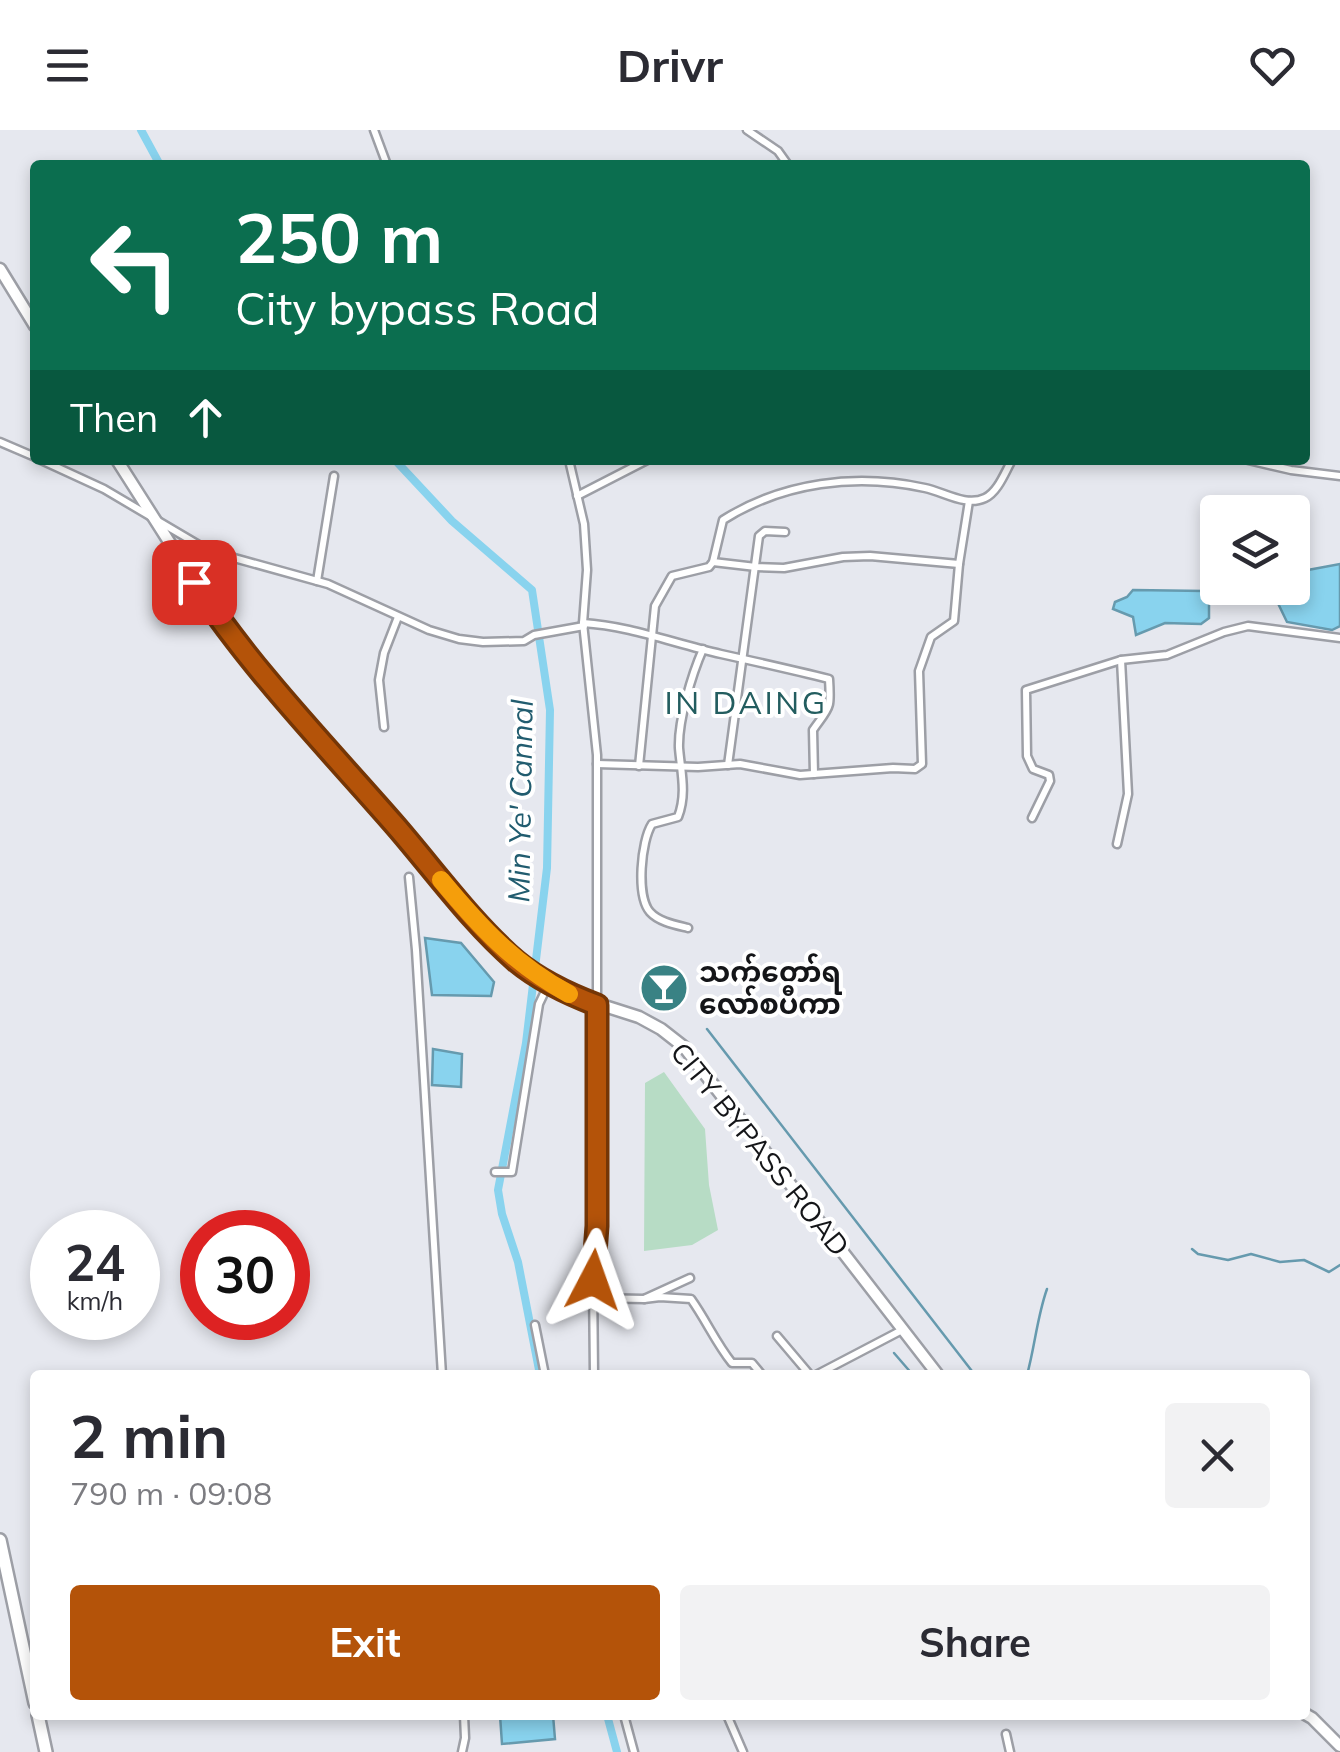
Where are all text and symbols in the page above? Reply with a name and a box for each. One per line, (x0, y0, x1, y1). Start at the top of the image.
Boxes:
text: Drivr (617, 37, 723, 93)
icon: menu (40, 38, 95, 93)
icon: heart (1245, 38, 1300, 93)
text: 250 m (235, 193, 443, 281)
icon: left (70, 200, 200, 330)
text: City bypass Road (235, 280, 599, 336)
icon: ahead (178, 390, 233, 445)
text: Then (70, 394, 158, 442)
map controls (1200, 495, 1310, 605)
button: layers (1200, 495, 1310, 605)
pin (152, 540, 237, 625)
icon: arrive (167, 555, 222, 610)
district label: IN DAING (664, 682, 828, 722)
water label: Min Ye' Cannal (499, 698, 541, 903)
place label: သက်တော်ရ လော်စပီကာ (699, 953, 842, 1021)
bar icon: သက်တော်ရ လော်စပီကာ (638, 962, 690, 1014)
street label: CITY BYPASS ROAD (663, 1035, 857, 1263)
speed limit sign: 30 (180, 1210, 310, 1340)
position arrow (541, 1228, 645, 1332)
text: 24 (65, 1231, 125, 1294)
text: km/h (67, 1285, 123, 1316)
text: 2 min (70, 1398, 228, 1473)
button: close (1165, 1403, 1270, 1508)
text: 790 m · 09:08 (70, 1473, 272, 1513)
button: Exit (70, 1585, 660, 1700)
button: Share (680, 1585, 1270, 1700)

